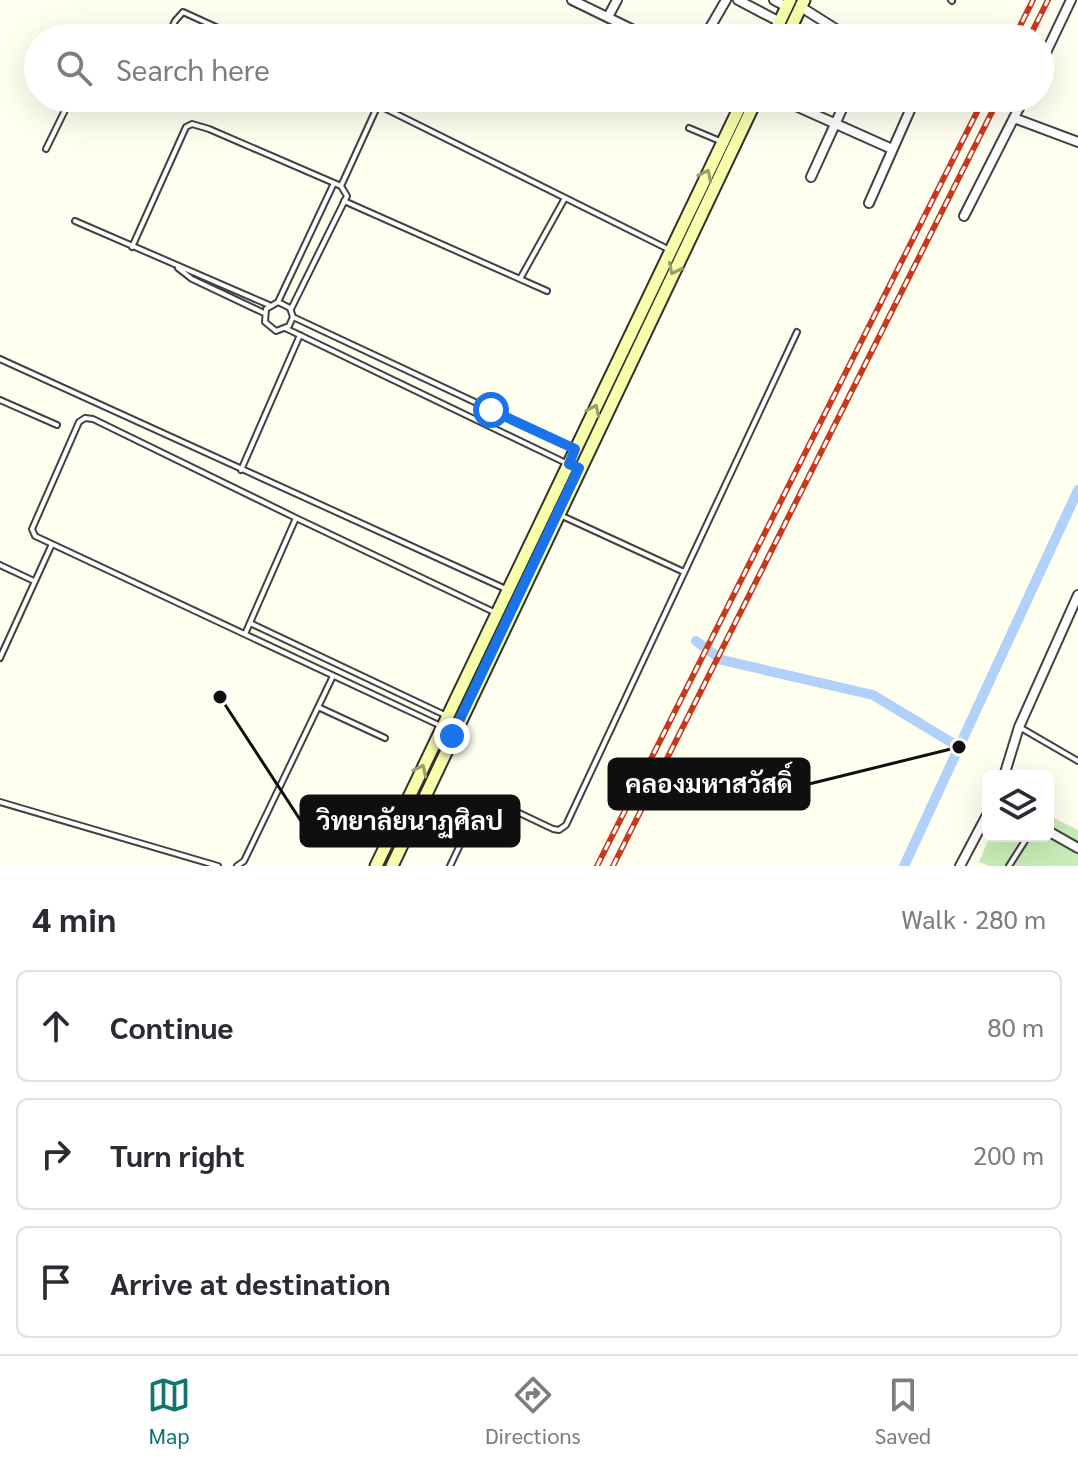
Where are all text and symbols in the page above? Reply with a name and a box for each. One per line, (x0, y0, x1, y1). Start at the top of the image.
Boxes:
search box (24, 24, 1054, 112)
icon: search (52, 46, 96, 90)
text: Search here (116, 49, 270, 88)
one-way arrow (697, 169, 712, 184)
one-way arrow (668, 261, 684, 275)
route start (473, 392, 509, 428)
one-way arrow (584, 403, 600, 418)
route end (434, 718, 470, 754)
callout: คลองมหาสวัสดิ์ (609, 759, 809, 809)
text: คลองมหาสวัสดิ์ (625, 761, 793, 799)
one-way arrow (411, 764, 427, 779)
map controls (982, 770, 1054, 842)
button: layers (982, 770, 1054, 842)
callout: วิทยาลัยนาฏศิลป (301, 796, 519, 846)
text: วิทยาลัยนาฏศิลป (315, 802, 503, 839)
text: 4 min (32, 896, 116, 940)
text: Walk · 280 m (901, 901, 1046, 935)
icon: ahead (34, 1004, 78, 1048)
text: Continue (110, 1007, 234, 1046)
text: 80 m (987, 1009, 1044, 1043)
icon: right (34, 1132, 78, 1176)
text: Turn right (110, 1135, 245, 1174)
text: 200 m (973, 1137, 1044, 1171)
icon: arrive (34, 1260, 78, 1304)
text: Arrive at destination (110, 1263, 391, 1302)
tab: Map (147, 1373, 191, 1449)
tab: Directions (485, 1373, 581, 1449)
tab: Saved (875, 1373, 931, 1449)

